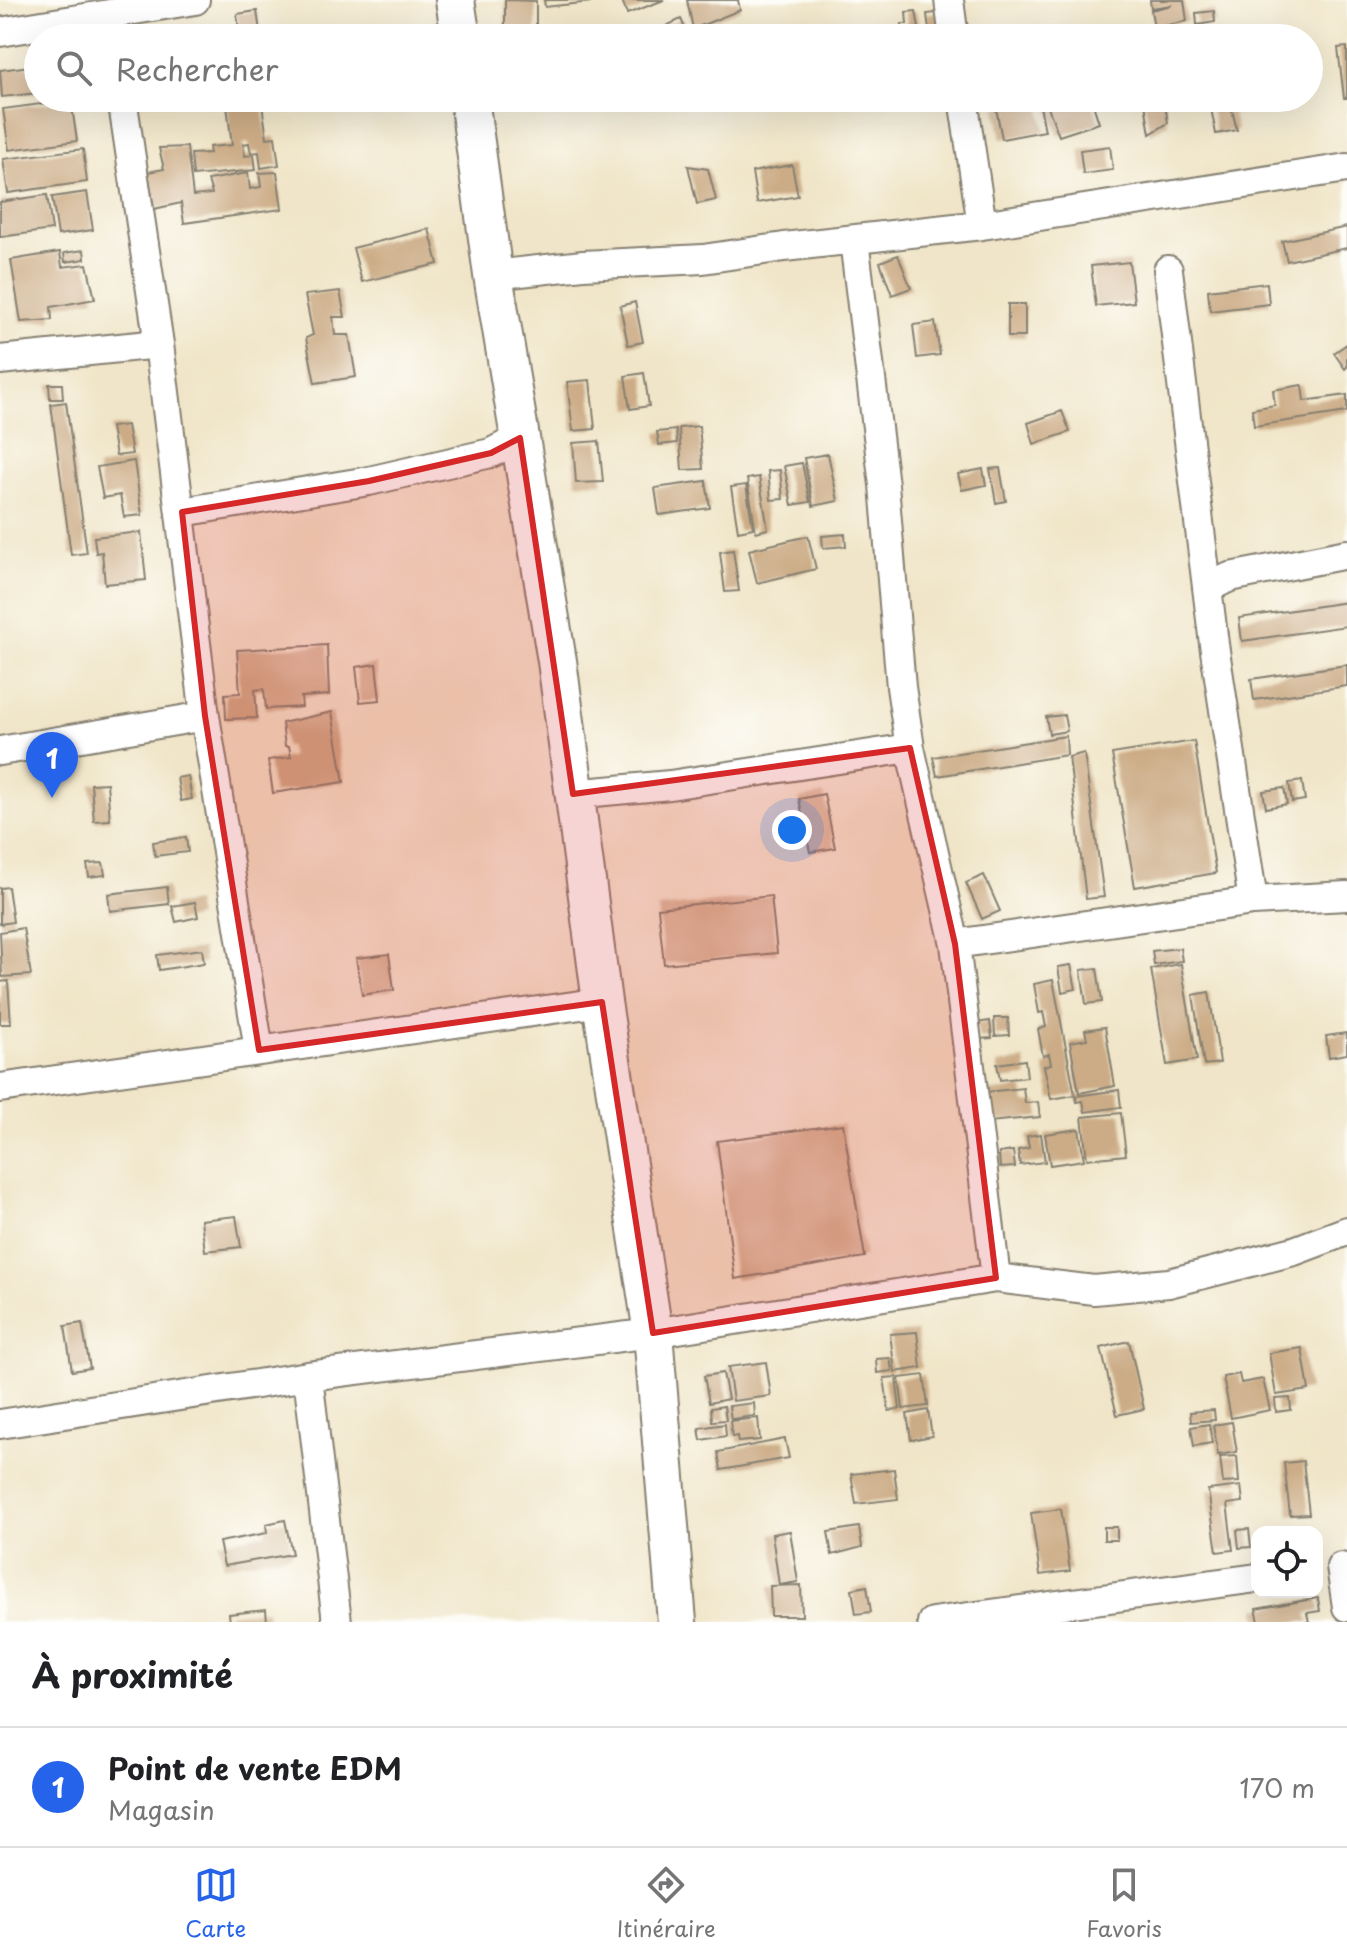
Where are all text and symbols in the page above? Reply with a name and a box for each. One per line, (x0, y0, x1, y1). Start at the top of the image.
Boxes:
search box (24, 24, 1323, 112)
icon: search (52, 46, 96, 90)
text: Rechercher (116, 46, 279, 91)
pin: 1 (26, 732, 78, 798)
your location (772, 810, 812, 850)
map controls (1251, 1526, 1323, 1598)
button: locate (1251, 1526, 1323, 1598)
text: À proximité (32, 1648, 233, 1700)
text: Point de vente EDM (108, 1745, 402, 1790)
text: 1 (52, 1768, 64, 1807)
text: 170 m (1240, 1768, 1315, 1807)
text: Magasin (108, 1790, 215, 1829)
tab: Carte (185, 1863, 246, 1944)
tab: Itinéraire (617, 1863, 716, 1944)
tab: Favoris (1086, 1863, 1162, 1944)

